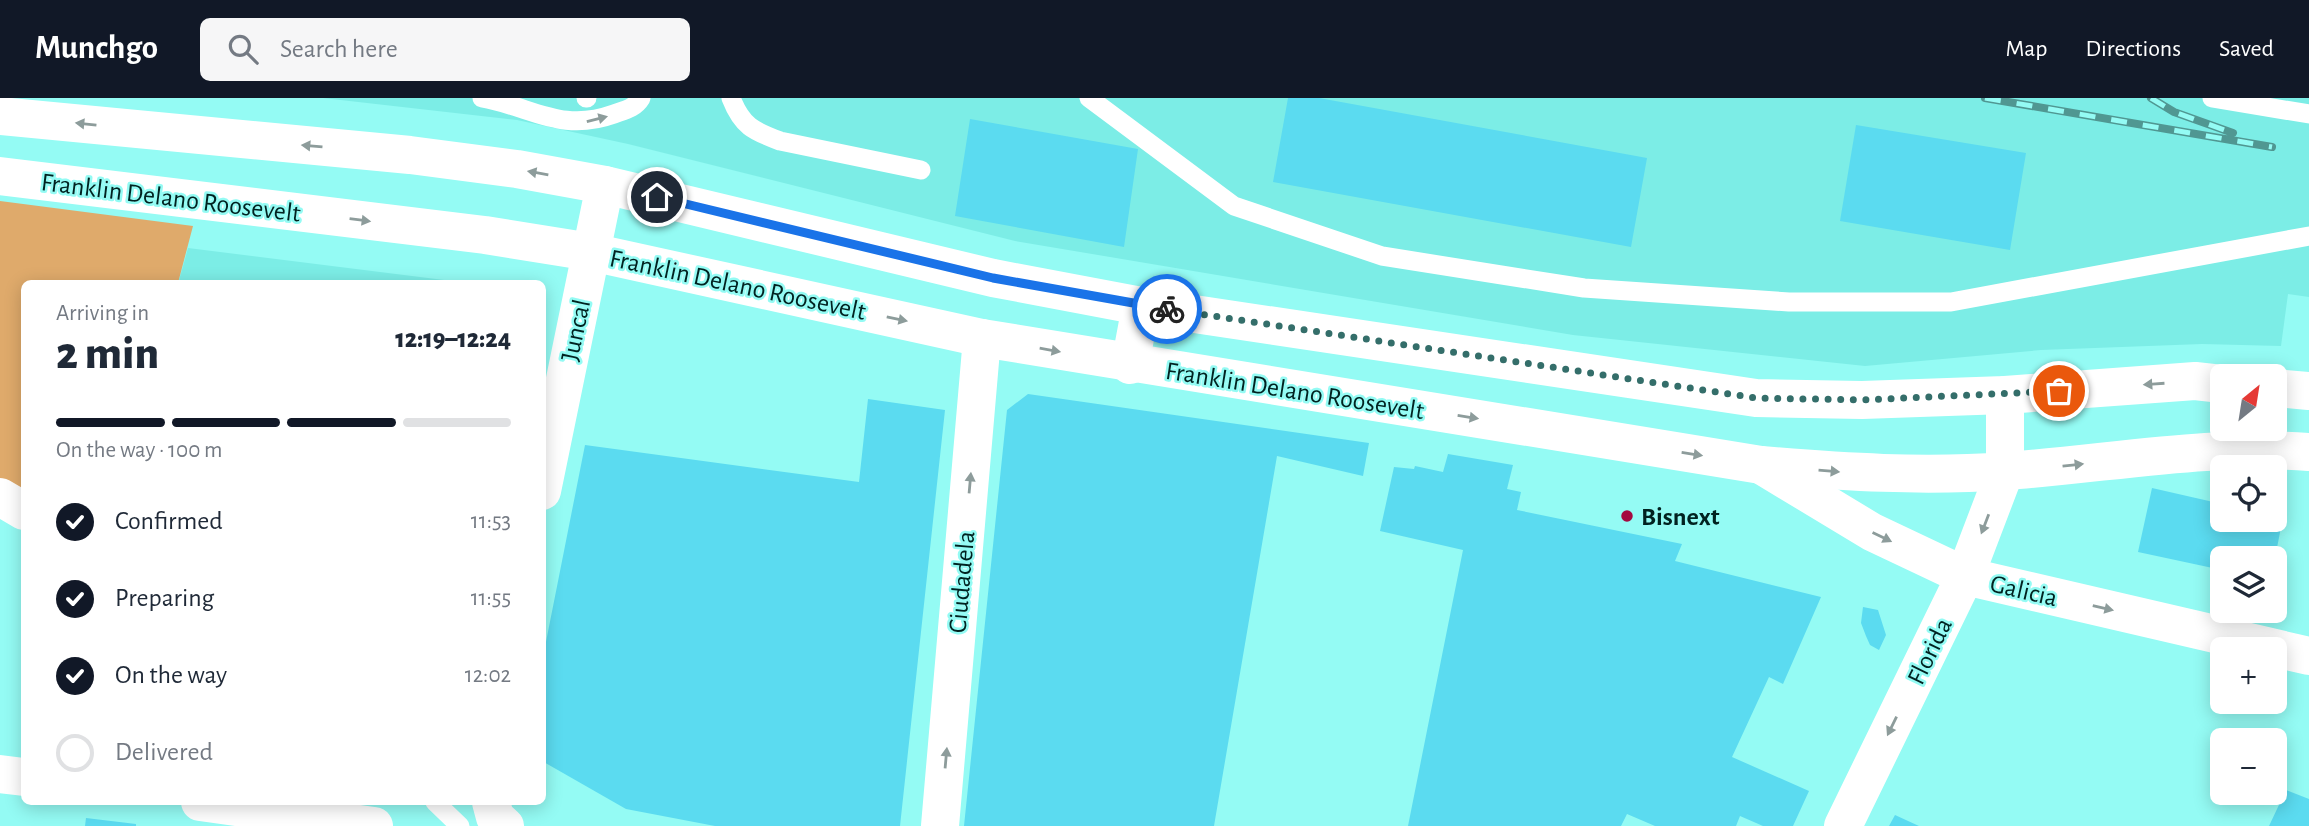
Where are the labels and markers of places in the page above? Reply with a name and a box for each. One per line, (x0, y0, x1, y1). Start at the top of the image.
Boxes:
pin (627, 167, 687, 227)
pin (2029, 361, 2089, 421)
place label: Bisnext (1641, 504, 1720, 530)
marker: Bisnext (1619, 508, 1635, 524)

